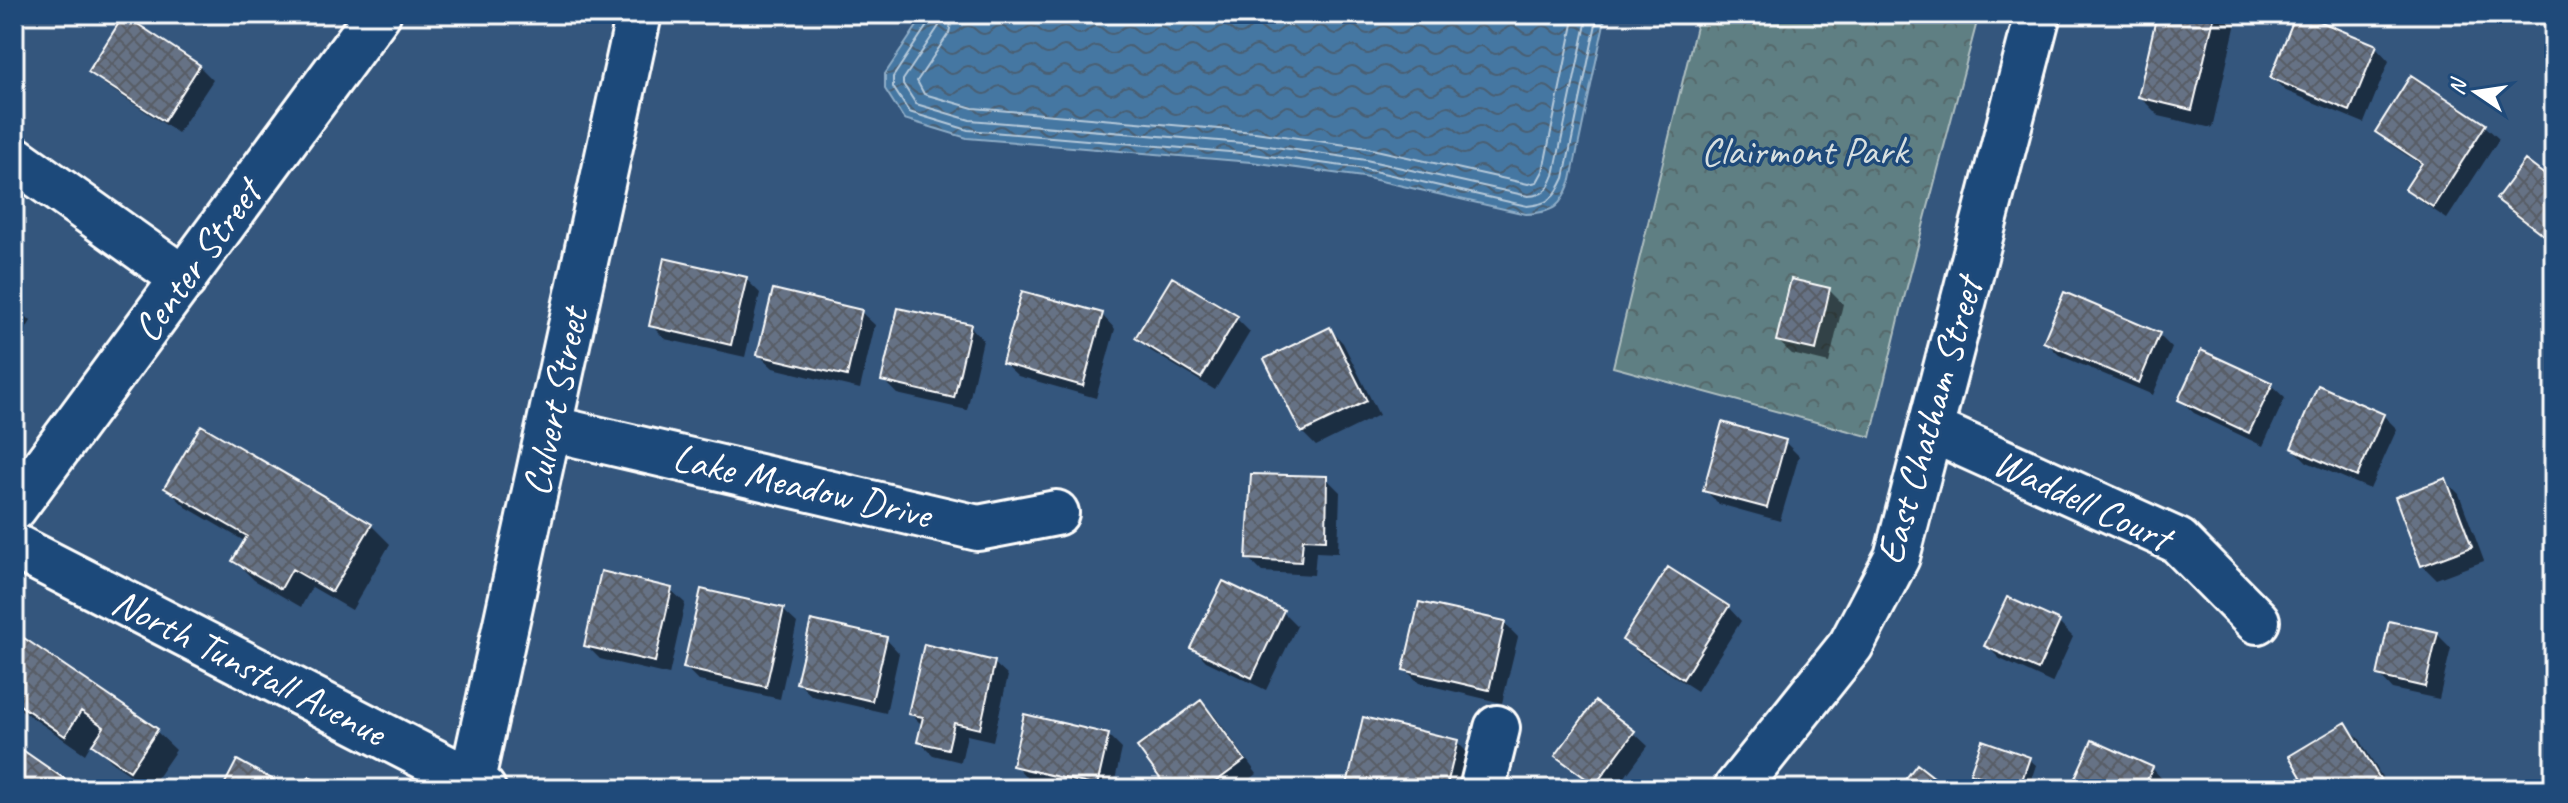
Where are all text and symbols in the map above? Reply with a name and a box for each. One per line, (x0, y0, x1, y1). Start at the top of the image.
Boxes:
north arrow (2436, 52, 2516, 132)
text: N (2442, 75, 2473, 98)
park label: Clairmont Park (1701, 126, 1910, 176)
street label: Center Street (122, 166, 276, 351)
street label: East Chatham Street (1864, 267, 1995, 570)
street label: Culvert Street (511, 300, 600, 500)
street label: Lake Meadow Drive (668, 432, 939, 541)
street label: Waddell Court (1986, 437, 2184, 565)
street label: North Tunstall Avenue (104, 577, 397, 759)

